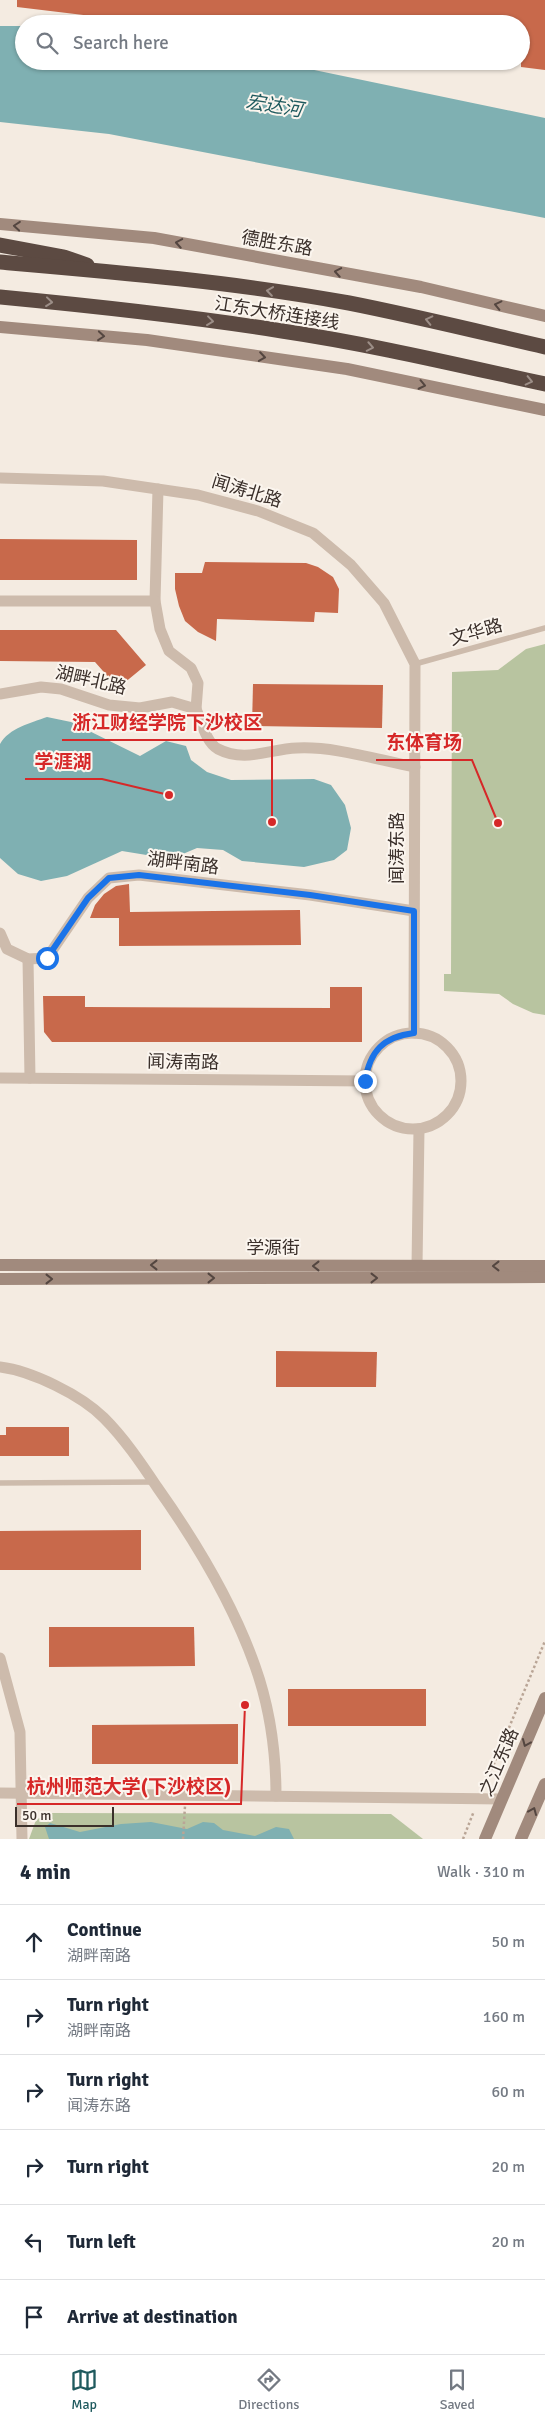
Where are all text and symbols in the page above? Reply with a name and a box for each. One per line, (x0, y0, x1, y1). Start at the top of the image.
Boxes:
search box (15, 15, 530, 70)
icon: search (33, 29, 61, 57)
text: Search here (73, 31, 169, 55)
water label: 宏达河 (244, 90, 308, 123)
one-way arrow (13, 220, 21, 231)
street label: 德胜东路 (240, 226, 314, 260)
one-way arrow (174, 238, 183, 248)
one-way arrow (334, 267, 343, 277)
one-way arrow (265, 286, 273, 297)
street label: 江东大桥连接线 (213, 292, 341, 334)
one-way arrow (45, 296, 53, 307)
one-way arrow (493, 300, 502, 311)
one-way arrow (206, 315, 214, 326)
one-way arrow (425, 315, 434, 326)
one-way arrow (97, 330, 105, 341)
one-way arrow (366, 342, 375, 352)
one-way arrow (258, 351, 266, 361)
one-way arrow (525, 375, 534, 386)
one-way arrow (418, 379, 426, 389)
street label: 闻涛北路 (209, 470, 285, 512)
street label: 文华路 (447, 614, 505, 650)
street label: 湖畔北路 (53, 661, 129, 699)
callout: 浙江财经学院下沙校区 (62, 706, 272, 740)
text: 浙江财经学院下沙校区 (72, 711, 262, 735)
callout: 东体育场 (376, 726, 472, 760)
text: 东体育场 (386, 731, 462, 755)
callout: 学涯湖 (25, 745, 102, 779)
text: 学涯湖 (34, 750, 92, 774)
street label: 闻涛东路 (386, 812, 408, 884)
street label: 湖畔南路 (146, 848, 220, 878)
route start (36, 947, 59, 970)
street label: 闻涛南路 (147, 1050, 219, 1074)
route end (354, 1070, 377, 1093)
street label: 学源街 (246, 1237, 300, 1259)
one-way arrow (150, 1260, 158, 1270)
one-way arrow (312, 1261, 320, 1271)
one-way arrow (492, 1261, 500, 1271)
one-way arrow (208, 1273, 215, 1283)
one-way arrow (370, 1273, 378, 1283)
one-way arrow (45, 1274, 53, 1284)
street label: 之江东路 (475, 1725, 523, 1799)
one-way arrow (521, 1738, 532, 1747)
callout: 杭州师范大学(下沙校区) (17, 1770, 241, 1804)
text: 杭州师范大学(下沙校区) (27, 1775, 231, 1799)
scale bar (15, 1804, 114, 1827)
text: 50 m (22, 1807, 51, 1824)
one-way arrow (526, 1807, 537, 1816)
text: 4 min (20, 1859, 71, 1885)
text: Walk · 310 m (437, 1862, 525, 1882)
text: Continue (67, 1918, 142, 1942)
icon: ahead (20, 1928, 48, 1956)
text: 50 m (491, 1932, 525, 1952)
text: 湖畔南路 (67, 1946, 131, 1966)
text: Turn right (67, 1993, 149, 2017)
icon: right (20, 2003, 48, 2031)
text: 160 m (483, 2007, 525, 2027)
text: 湖畔南路 (67, 2021, 131, 2041)
text: Turn right (67, 2068, 149, 2092)
icon: right (20, 2078, 48, 2106)
text: 60 m (491, 2082, 525, 2102)
text: 闻涛东路 (67, 2096, 131, 2116)
icon: right (20, 2153, 48, 2181)
text: Turn right (67, 2155, 149, 2179)
text: 20 m (491, 2157, 525, 2177)
icon: left (20, 2228, 48, 2256)
text: Turn left (67, 2230, 136, 2254)
text: 20 m (491, 2232, 525, 2252)
icon: arrive (20, 2303, 48, 2331)
text: Arrive at destination (67, 2305, 238, 2329)
tab: Map (70, 2366, 98, 2413)
tab: Directions (238, 2366, 299, 2413)
tab: Saved (440, 2366, 475, 2413)

